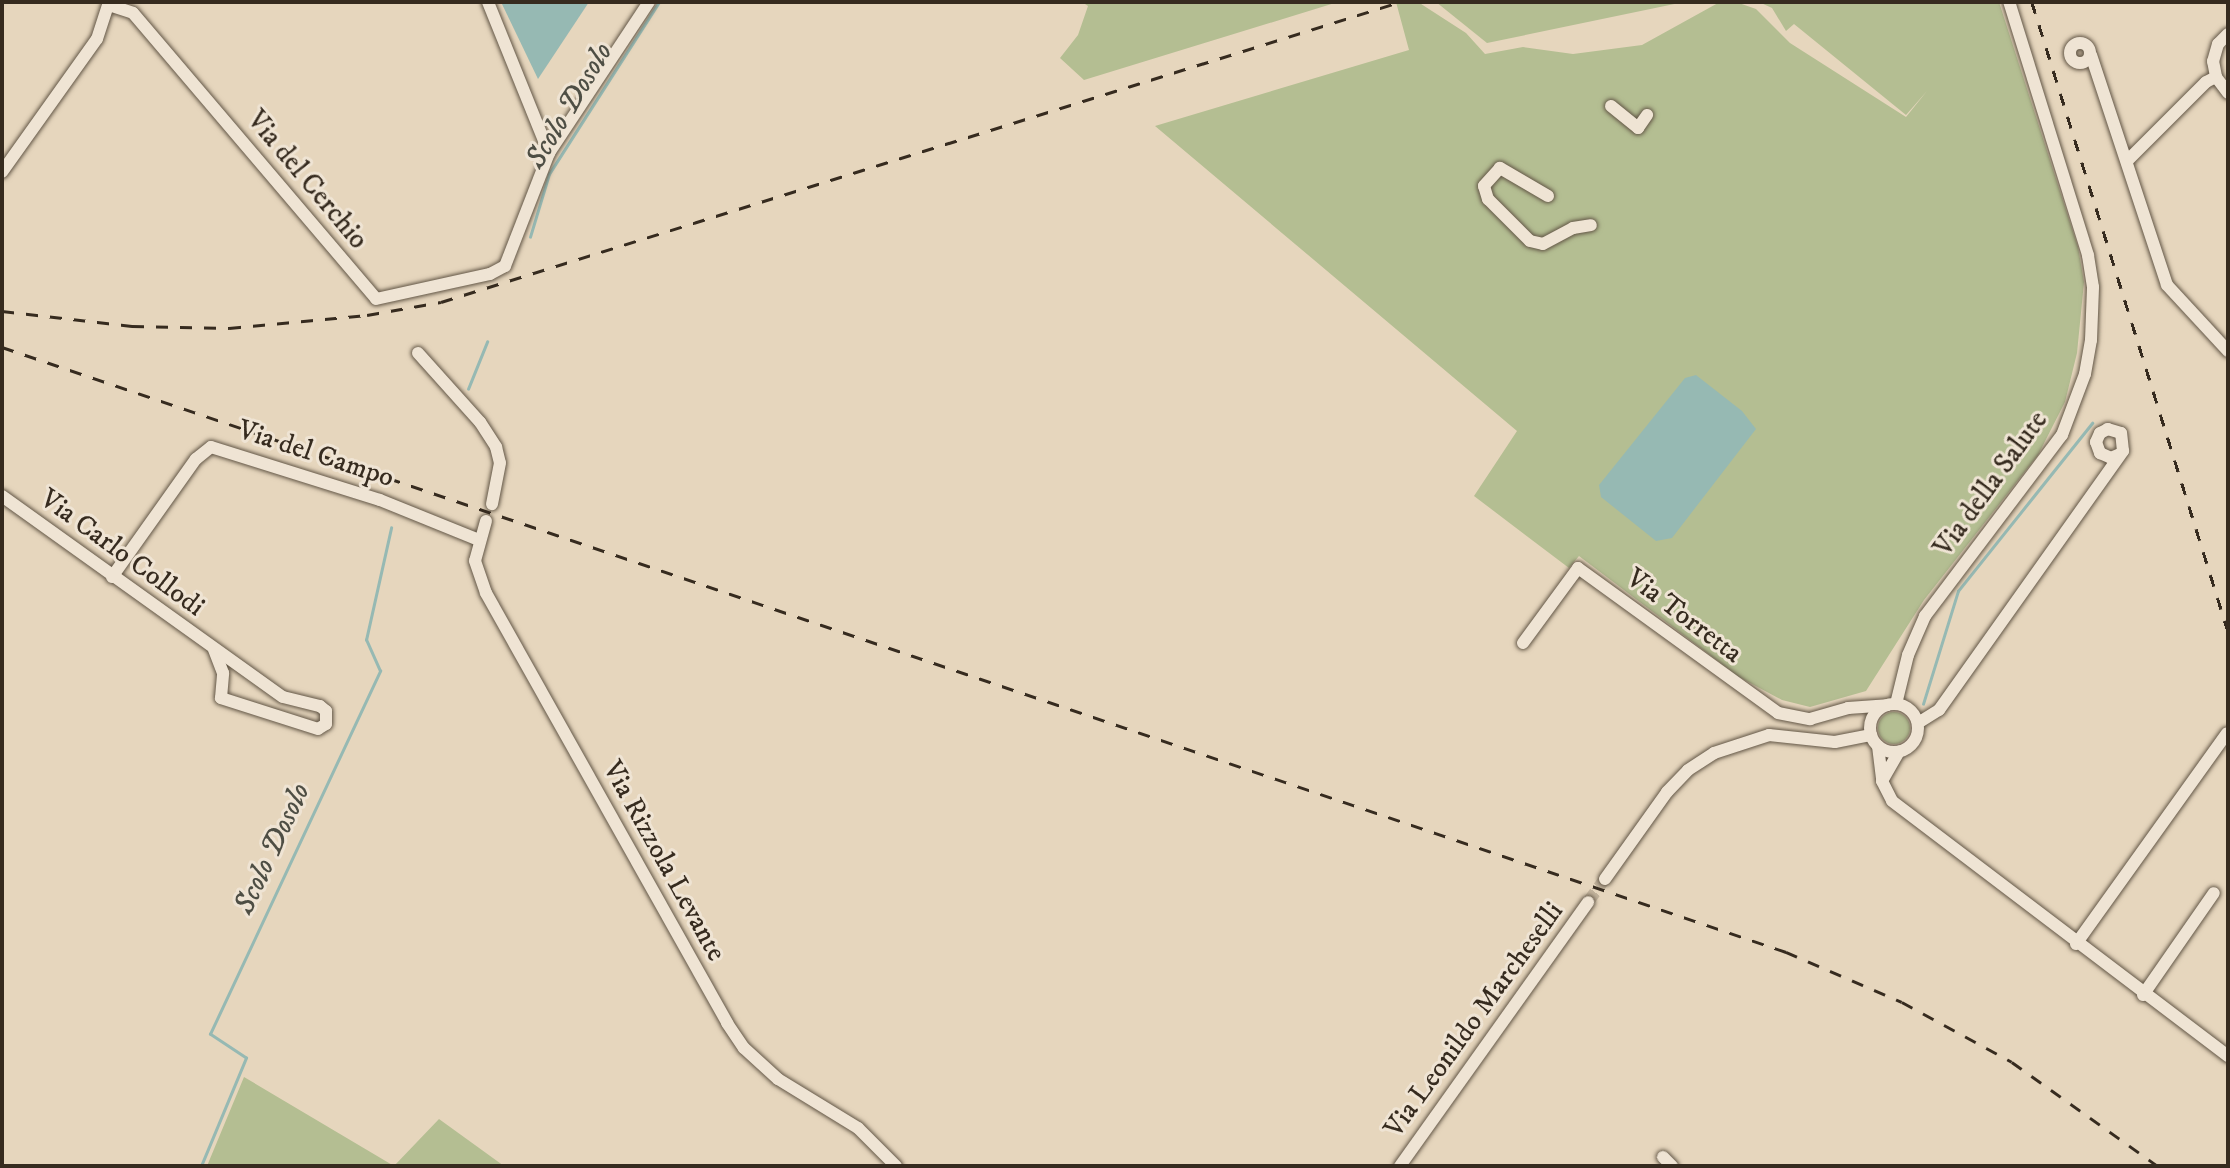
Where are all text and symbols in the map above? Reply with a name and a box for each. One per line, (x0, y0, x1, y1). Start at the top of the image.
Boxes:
water label: Scolo Dosolo (518, 36, 622, 176)
street label: Via del Cerchio (239, 104, 375, 256)
street label: Via della Salute (1927, 405, 2055, 563)
street label: Via del Campo (234, 413, 398, 495)
street label: Via Carlo Collodi (33, 482, 211, 624)
street label: Via Torretta (1619, 561, 1749, 671)
street label: Via Rizzola Levante (595, 755, 733, 967)
water label: Scolo Dosolo (227, 778, 319, 920)
street label: Via Leonildo Marcheselli (1377, 896, 1571, 1144)

